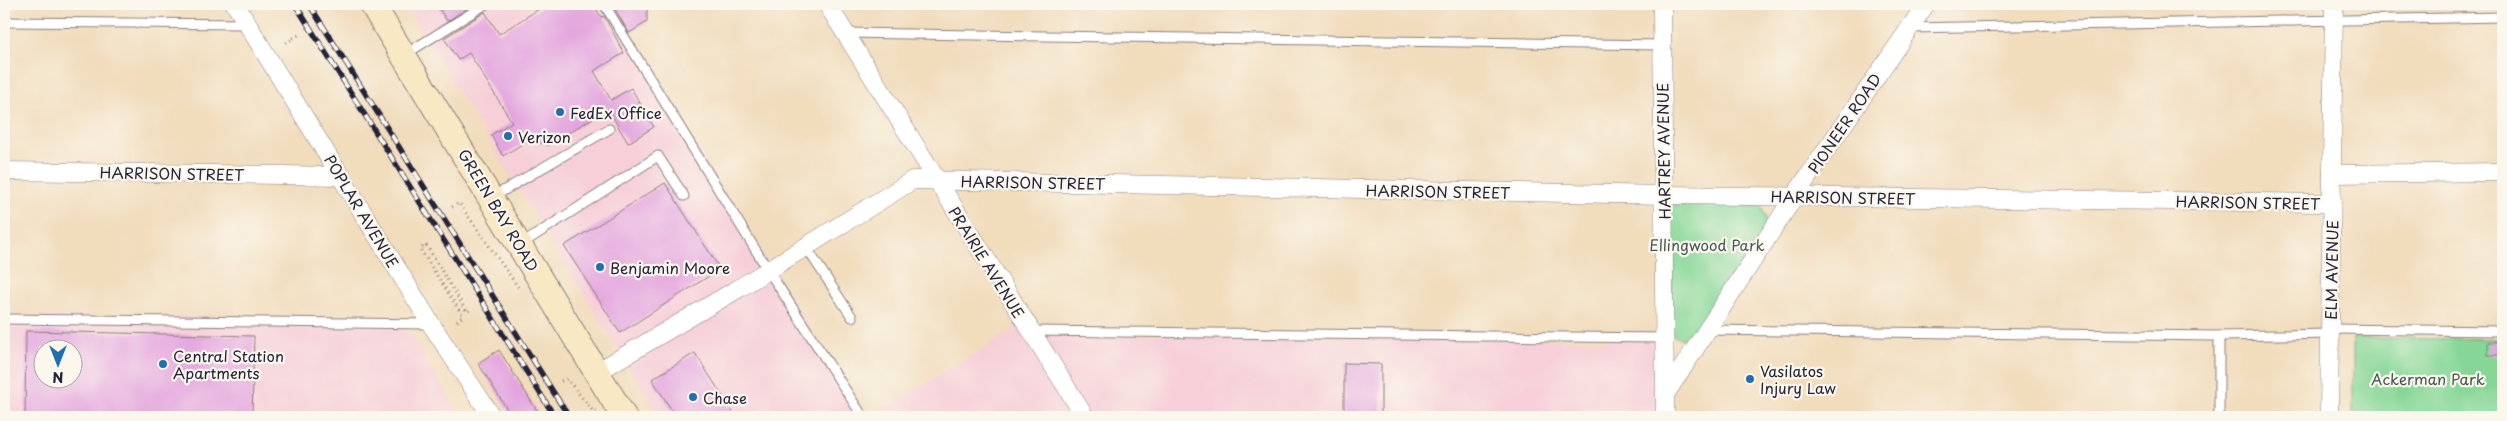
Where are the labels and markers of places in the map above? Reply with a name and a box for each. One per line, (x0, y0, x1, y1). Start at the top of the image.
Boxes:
place label: FedEx Office (570, 101, 662, 124)
marker: FedEx Office (554, 106, 566, 118)
place label: Verizon (518, 125, 571, 148)
marker: Verizon (502, 130, 514, 142)
place label: Benjamin Moore (610, 256, 730, 279)
marker: Benjamin Moore (594, 261, 606, 273)
place label: Central Station Apartments (173, 344, 284, 384)
marker: Central Station Apartments (157, 358, 169, 370)
place label: Vasilatos Injury Law (1760, 359, 1836, 399)
marker: Vasilatos Injury Law (1744, 373, 1756, 385)
place label: Chase (703, 386, 747, 409)
marker: Chase (687, 391, 699, 403)

